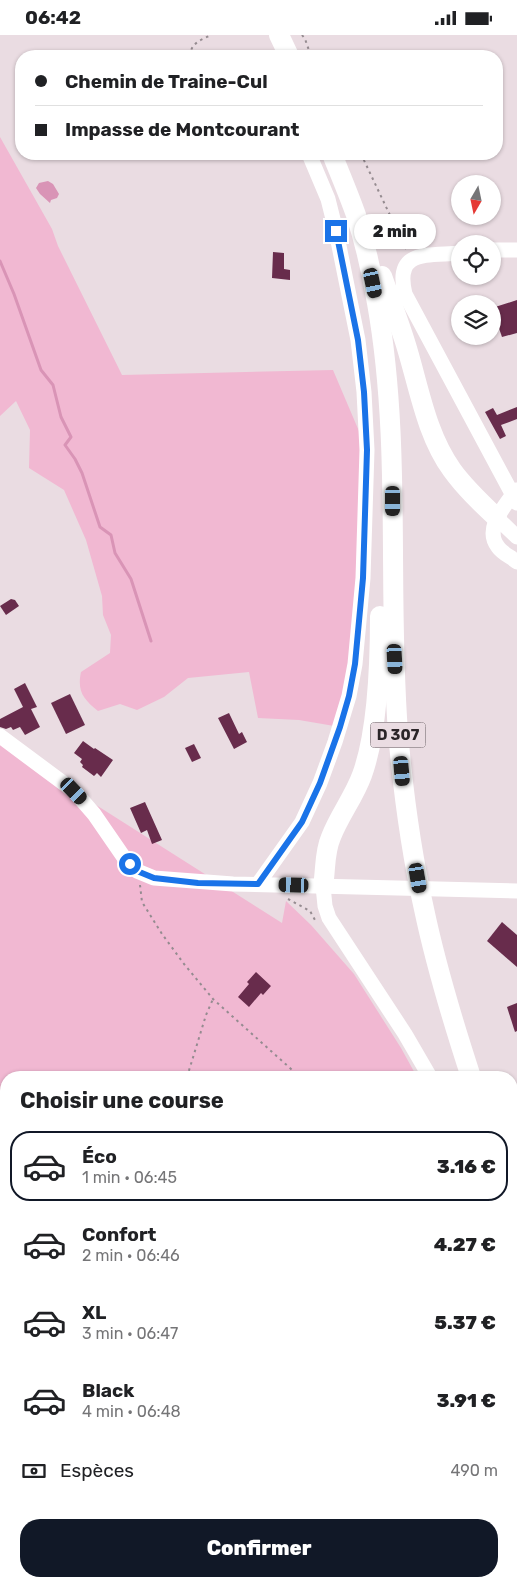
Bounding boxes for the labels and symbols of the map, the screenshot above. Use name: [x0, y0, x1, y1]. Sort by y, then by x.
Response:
north arrow: [451, 175, 501, 225]
callout: 2 min: [354, 213, 436, 249]
route end: [325, 220, 347, 242]
car: [362, 267, 383, 299]
car: [385, 486, 400, 516]
car: [386, 644, 403, 674]
road number: D 307: [370, 723, 426, 747]
car: [393, 755, 410, 787]
car: [58, 775, 89, 807]
route start: [119, 853, 141, 875]
car: [408, 862, 427, 894]
car: [278, 877, 309, 893]

